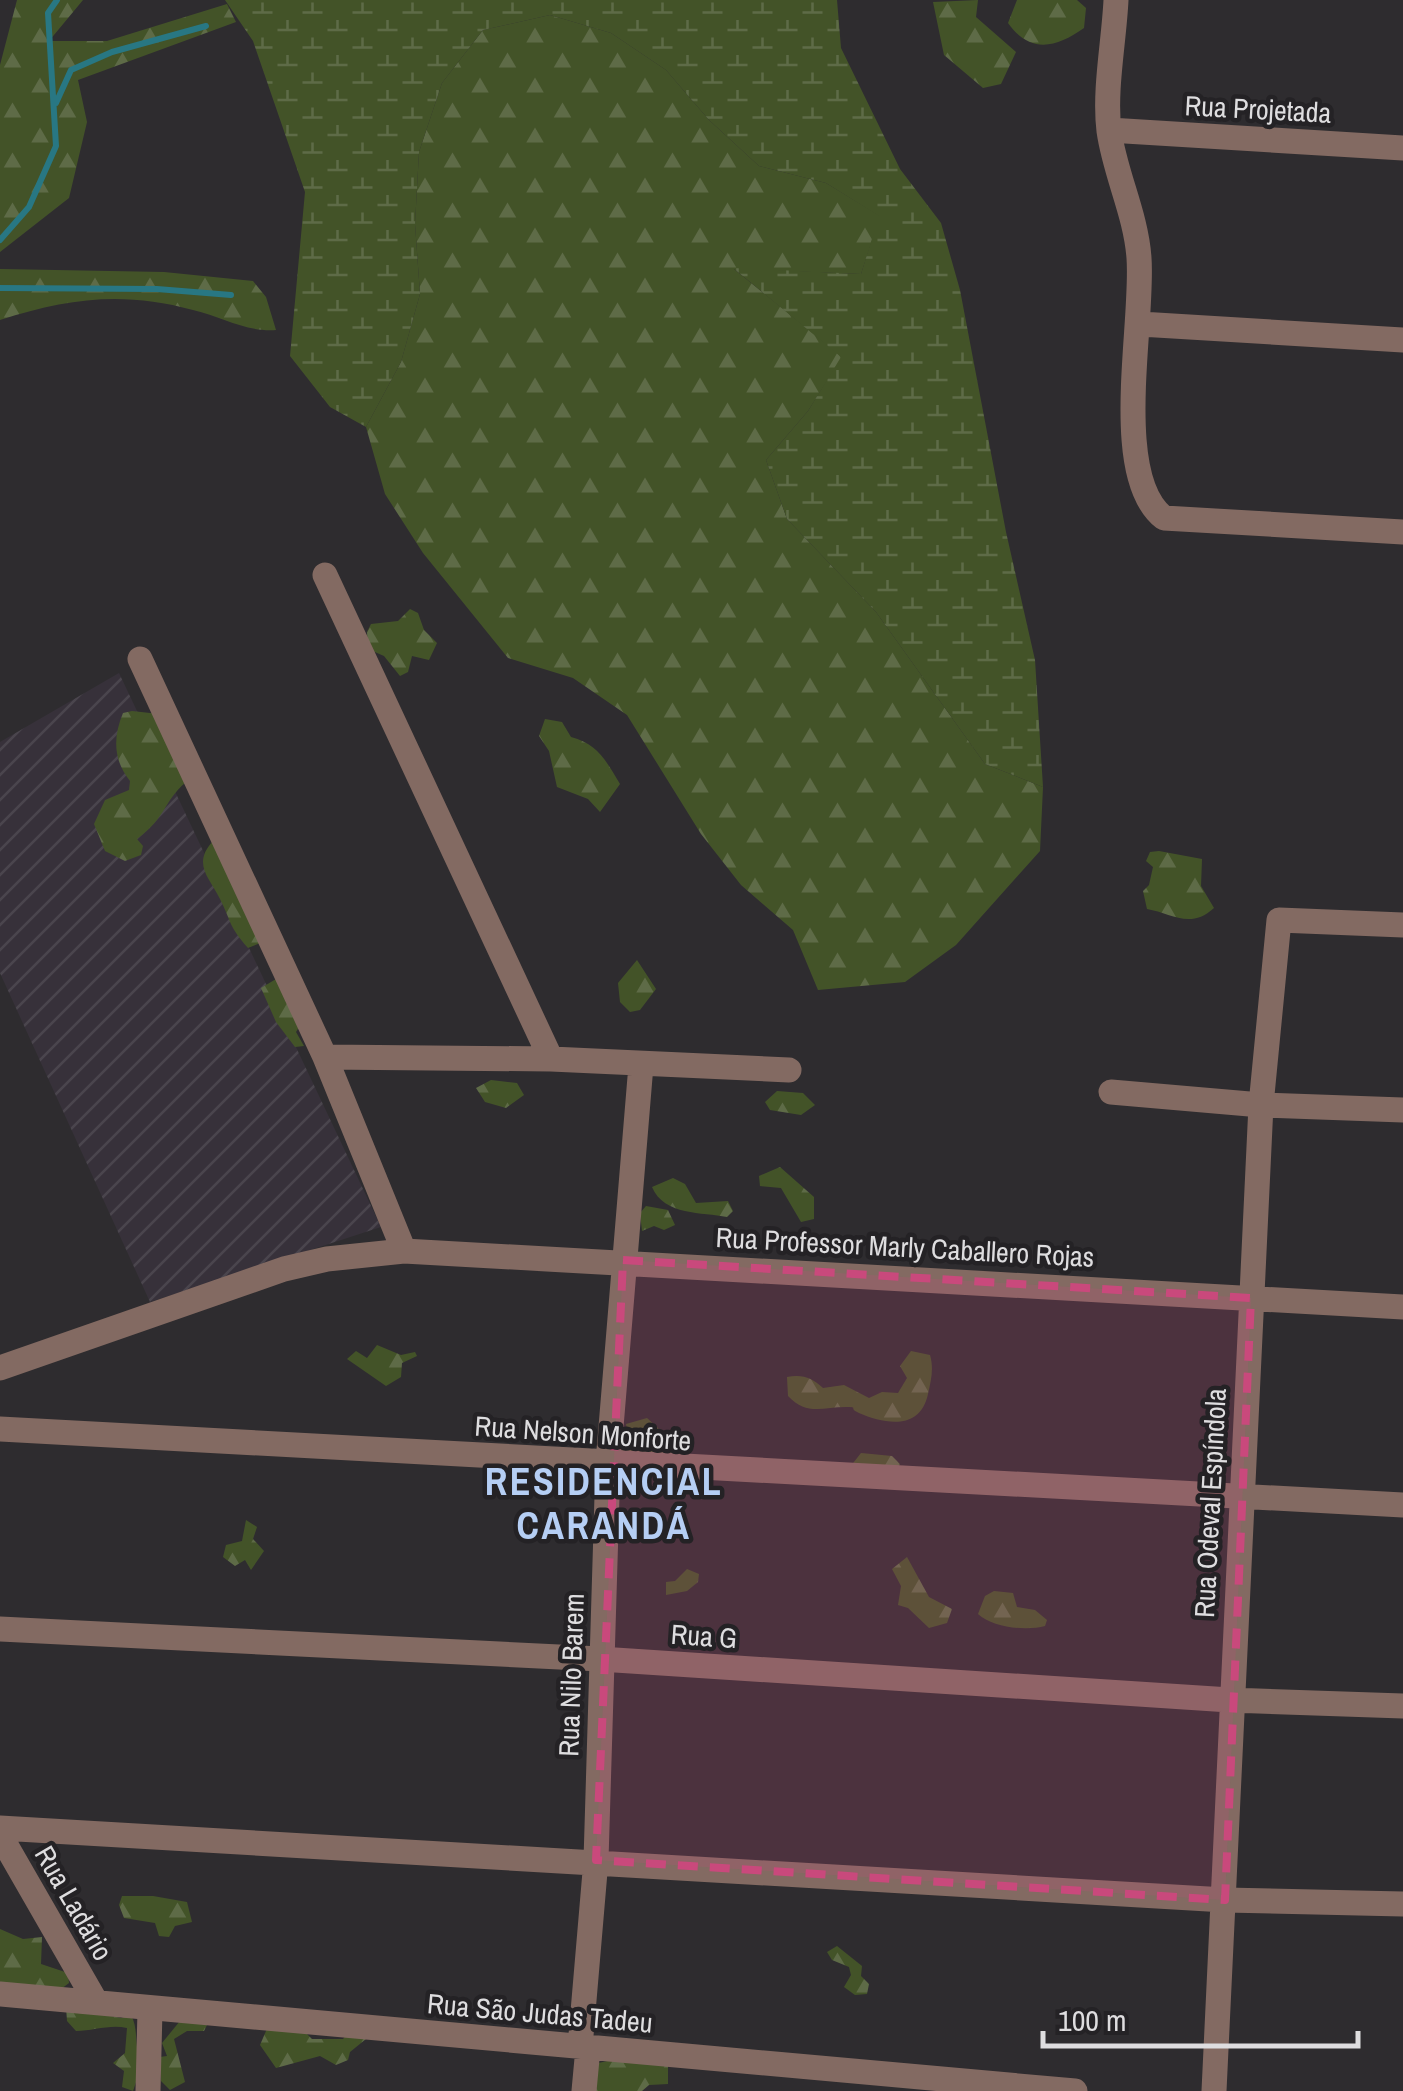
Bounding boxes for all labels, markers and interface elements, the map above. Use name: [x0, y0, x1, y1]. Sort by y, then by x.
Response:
street label: Rua Projetada: [1184, 86, 1333, 132]
street label: Rua Professor Marly Caballero Rojas: [715, 1218, 1095, 1276]
street label: Rua Odeval Espíndola: [1185, 1387, 1235, 1619]
street label: Rua Nelson Monforte: [473, 1406, 693, 1460]
district label: RESIDENCIAL CARANDÁ: [485, 1456, 723, 1551]
street label: Rua Nilo Barem: [549, 1593, 593, 1757]
street label: Rua G: [670, 1615, 738, 1657]
street label: Rua Ladário: [26, 1839, 122, 1967]
street label: Rua São Judas Tadeu: [426, 1984, 654, 2042]
scale bar: [1043, 1986, 1358, 2048]
text: 100 m: [1058, 2000, 1126, 2040]

